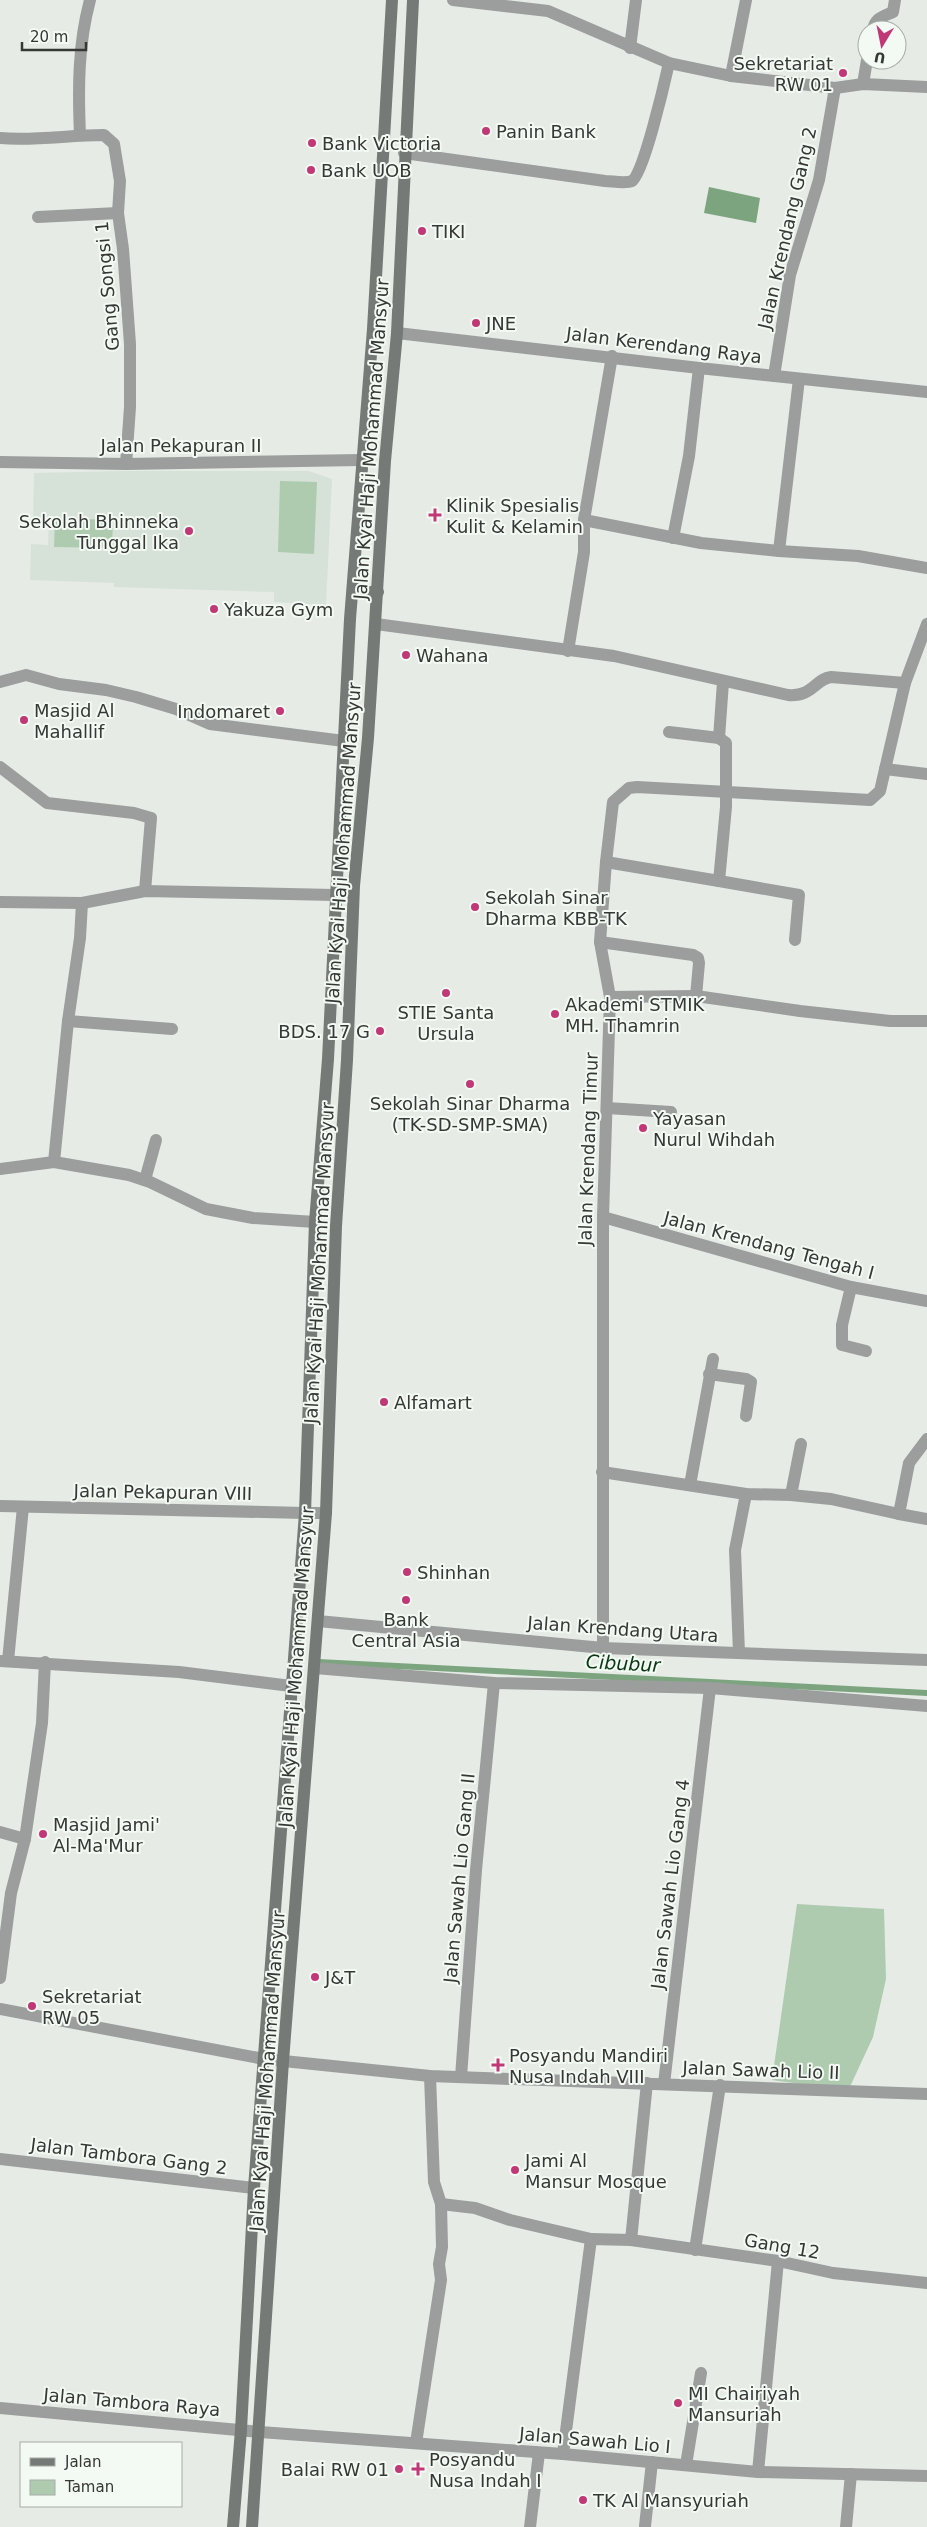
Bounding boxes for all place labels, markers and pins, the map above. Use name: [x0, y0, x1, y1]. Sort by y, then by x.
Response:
place label: Sekretariat RW 01: [733, 53, 833, 95]
marker: Sekretariat RW 01: [837, 67, 849, 79]
place label: Panin Bank: [496, 121, 596, 142]
marker: Panin Bank: [480, 125, 492, 137]
place label: Bank Victoria: [322, 133, 441, 154]
marker: Bank Victoria: [306, 137, 318, 149]
place label: Bank UOB: [321, 160, 412, 181]
marker: Bank UOB: [305, 164, 317, 176]
place label: TIKI: [431, 221, 465, 242]
marker: TIKI: [416, 225, 428, 237]
place label: JNE: [485, 313, 516, 334]
marker: JNE: [470, 317, 482, 329]
place label: Klinik Spesialis Kulit & Kelamin: [446, 495, 583, 537]
marker: Klinik Spesialis Kulit & Kelamin: [428, 508, 442, 522]
place label: Sekolah Bhinneka Tunggal Ika: [19, 511, 179, 553]
marker: Sekolah Bhinneka Tunggal Ika: [183, 525, 195, 537]
place label: Yakuza Gym: [223, 599, 333, 620]
marker: Yakuza Gym: [208, 603, 220, 615]
place label: Wahana: [416, 645, 489, 666]
marker: Wahana: [400, 649, 412, 661]
place label: Masjid Al Mahallif: [34, 700, 114, 742]
place label: Indomaret: [177, 701, 270, 722]
marker: Indomaret: [274, 705, 286, 717]
marker: Masjid Al Mahallif: [18, 714, 30, 726]
place label: Sekolah Sinar Dharma KBB-TK: [485, 887, 628, 929]
marker: Sekolah Sinar Dharma KBB-TK: [469, 901, 481, 913]
marker: STIE Santa Ursula: [440, 987, 452, 999]
place label: Akademi STMIK MH. Thamrin: [565, 994, 705, 1036]
place label: STIE Santa Ursula: [398, 1002, 494, 1044]
marker: Akademi STMIK MH. Thamrin: [549, 1008, 561, 1020]
place label: BDS. 17 G: [278, 1021, 370, 1042]
marker: BDS. 17 G: [374, 1025, 386, 1037]
marker: Sekolah Sinar Dharma (TK-SD-SMP-SMA): [464, 1078, 476, 1090]
place label: Sekolah Sinar Dharma (TK-SD-SMP-SMA): [370, 1093, 570, 1135]
place label: Yayasan Nurul Wihdah: [652, 1108, 775, 1150]
marker: Yayasan Nurul Wihdah: [637, 1122, 649, 1134]
place label: Alfamart: [394, 1392, 472, 1413]
marker: Alfamart: [378, 1396, 390, 1408]
place label: Shinhan: [417, 1562, 490, 1583]
marker: Shinhan: [401, 1566, 413, 1578]
marker: Bank Central Asia: [400, 1594, 412, 1606]
place label: Bank Central Asia: [352, 1609, 460, 1651]
place label: Masjid Jami' Al-Ma'Mur: [53, 1814, 160, 1856]
marker: Masjid Jami' Al-Ma'Mur: [37, 1828, 49, 1840]
place label: J&T: [324, 1967, 356, 1988]
marker: J&T: [309, 1971, 321, 1983]
place label: Sekretariat RW 05: [42, 1986, 142, 2028]
marker: Sekretariat RW 05: [26, 2000, 38, 2012]
place label: Posyandu Mandiri Nusa Indah VIII: [509, 2045, 668, 2087]
marker: Posyandu Mandiri Nusa Indah VIII: [491, 2058, 505, 2072]
place label: Jami Al Mansur Mosque: [524, 2150, 667, 2192]
marker: Jami Al Mansur Mosque: [509, 2164, 521, 2176]
place label: MI Chairiyah Mansuriah: [688, 2383, 800, 2425]
marker: MI Chairiyah Mansuriah: [672, 2397, 684, 2409]
place label: Posyandu Nusa Indah I: [429, 2449, 542, 2491]
place label: Balai RW 01: [281, 2459, 389, 2480]
marker: Posyandu Nusa Indah I: [411, 2462, 425, 2476]
marker: Balai RW 01: [393, 2463, 405, 2475]
place label: TK Al Mansyuriah: [592, 2490, 749, 2511]
marker: TK Al Mansyuriah: [577, 2494, 589, 2506]

